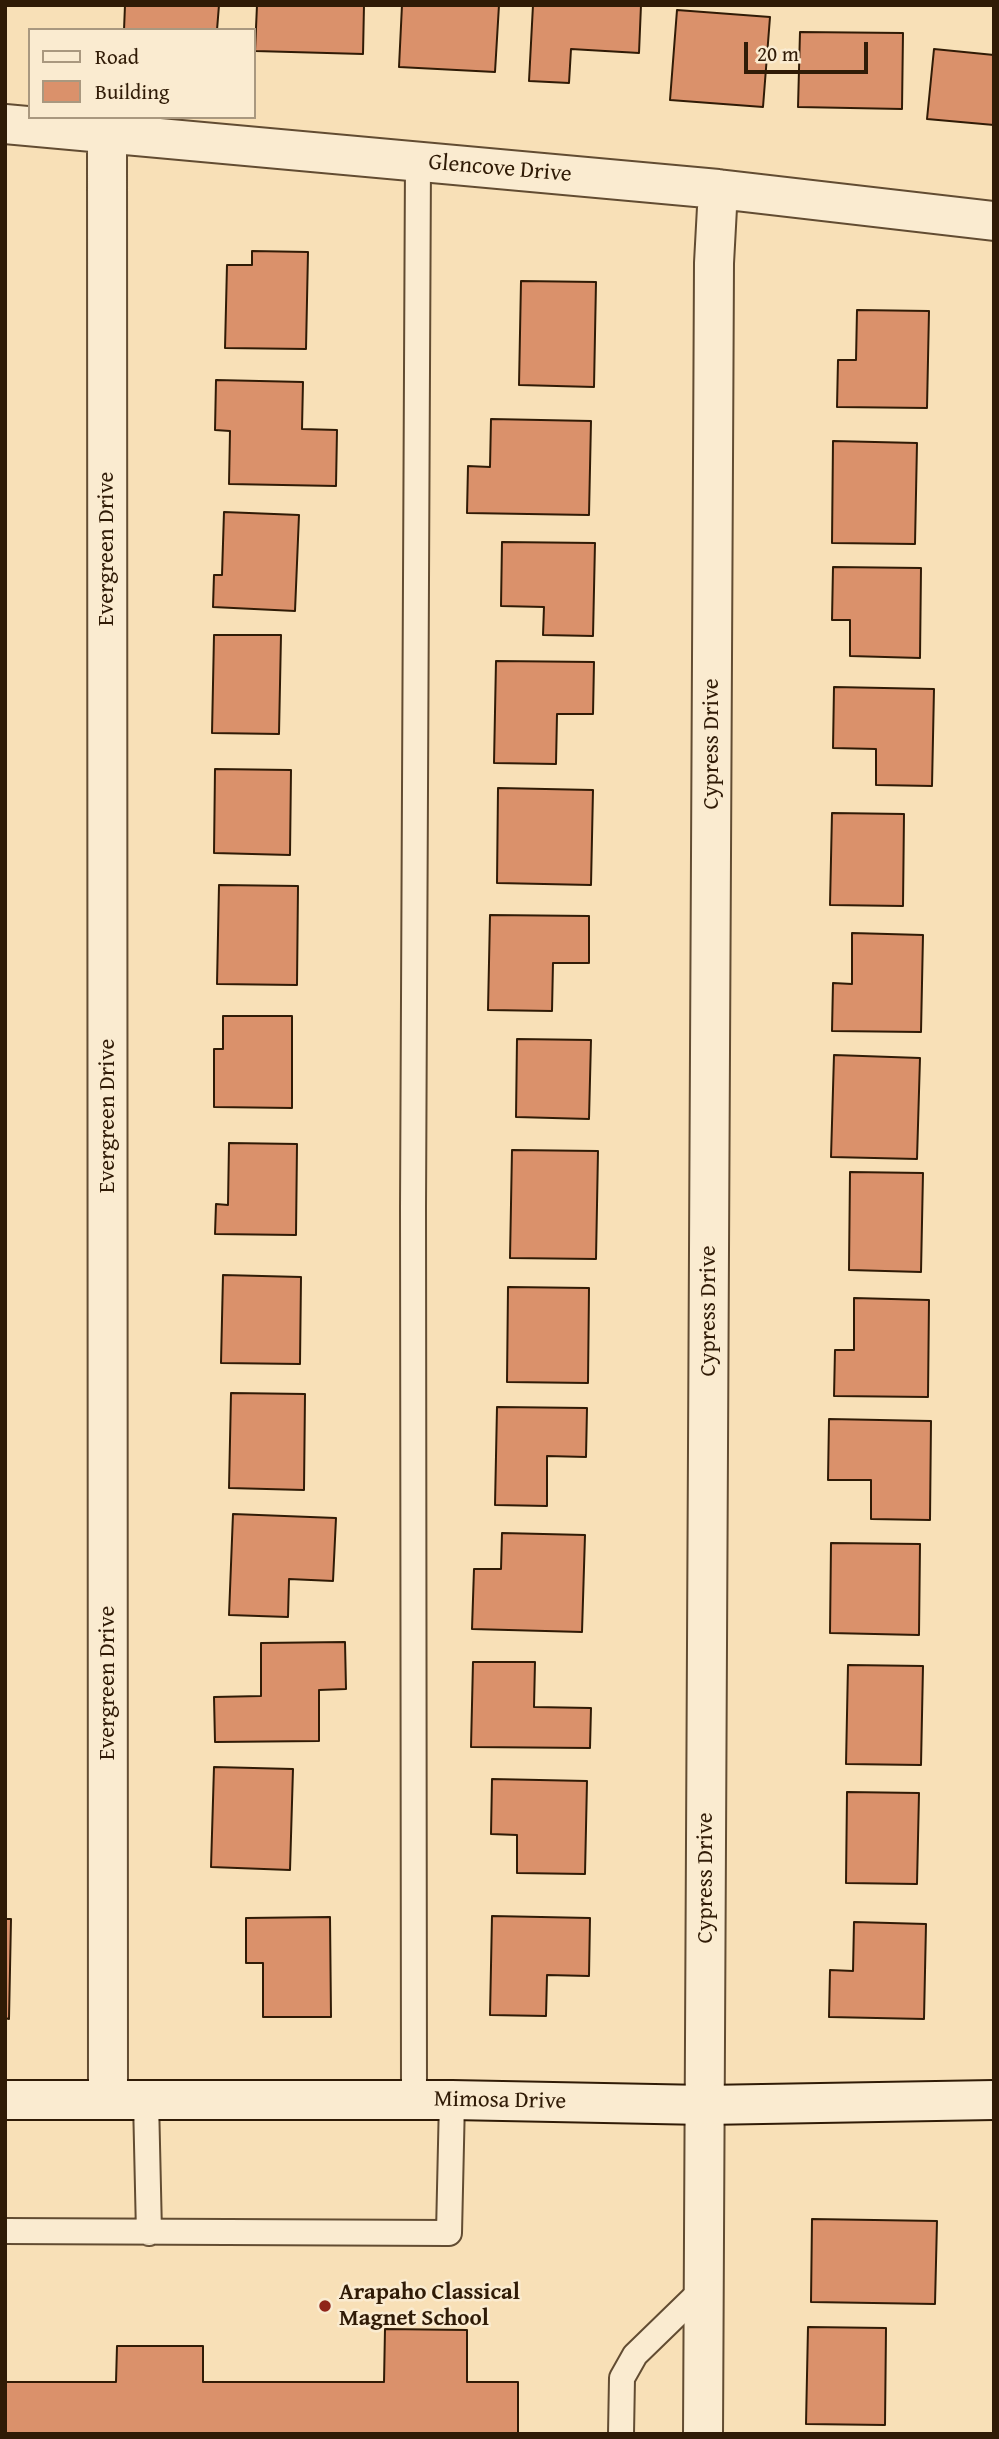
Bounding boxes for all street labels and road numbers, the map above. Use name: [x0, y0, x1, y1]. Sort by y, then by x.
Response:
street label: Glencove Drive: [427, 149, 573, 189]
street label: Evergreen Drive: [93, 472, 121, 626]
street label: Cypress Drive: [698, 678, 726, 810]
street label: Evergreen Drive: [94, 1039, 122, 1193]
street label: Cypress Drive: [695, 1245, 723, 1377]
street label: Evergreen Drive: [94, 1606, 122, 1760]
street label: Cypress Drive: [692, 1812, 720, 1944]
street label: Mimosa Drive: [434, 2086, 566, 2116]

